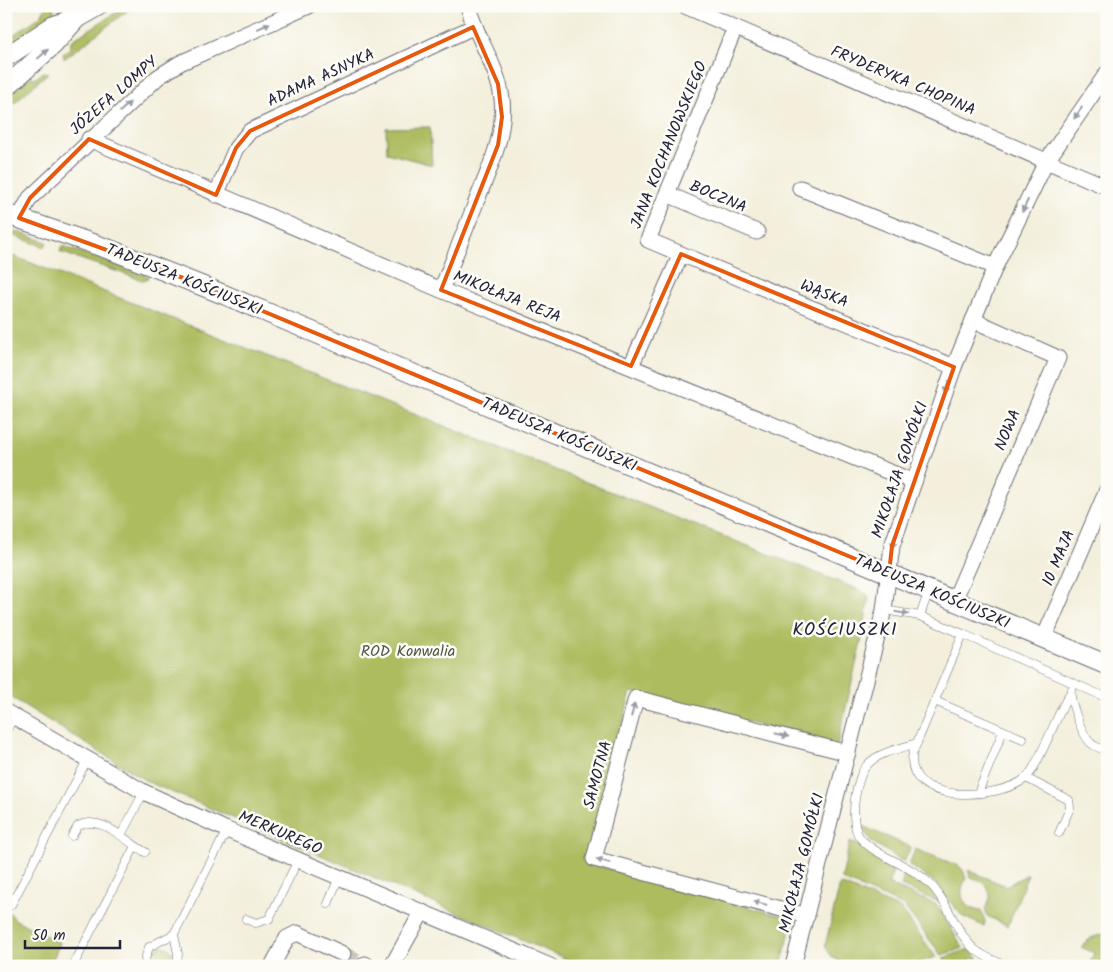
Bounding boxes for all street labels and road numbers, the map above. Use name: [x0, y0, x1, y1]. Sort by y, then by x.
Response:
street label: FRYDERYKA CHOPINA: [827, 39, 979, 123]
street label: ADAMA ASNYKA: [263, 42, 379, 114]
street label: JÓZEFA LOMPY: [64, 50, 164, 142]
street label: JANA KOCHANOWSKIEGO: [624, 57, 714, 232]
street label: BOCZNA: [685, 174, 751, 220]
street label: TADEUSZA KOŚCIUSZKI: [102, 237, 266, 323]
street label: MIKOŁAJA REJA: [449, 264, 565, 330]
street label: WĄSKA: [796, 273, 852, 315]
street label: TADEUSZA KOŚCIUSZKI: [477, 391, 641, 479]
street label: MIKOŁAJA GOMÓŁKI: [865, 398, 935, 542]
street label: NOWA: [988, 405, 1028, 455]
street label: 10 MAJA: [1036, 526, 1082, 590]
street label: TADEUSZA KOŚCIUSZKI: [850, 548, 1014, 636]
street label: SAMOTNA: [577, 738, 619, 812]
street label: MIKOŁAJA GOMÓŁKI: [773, 791, 831, 935]
street label: MERKUREGO: [234, 804, 326, 862]

